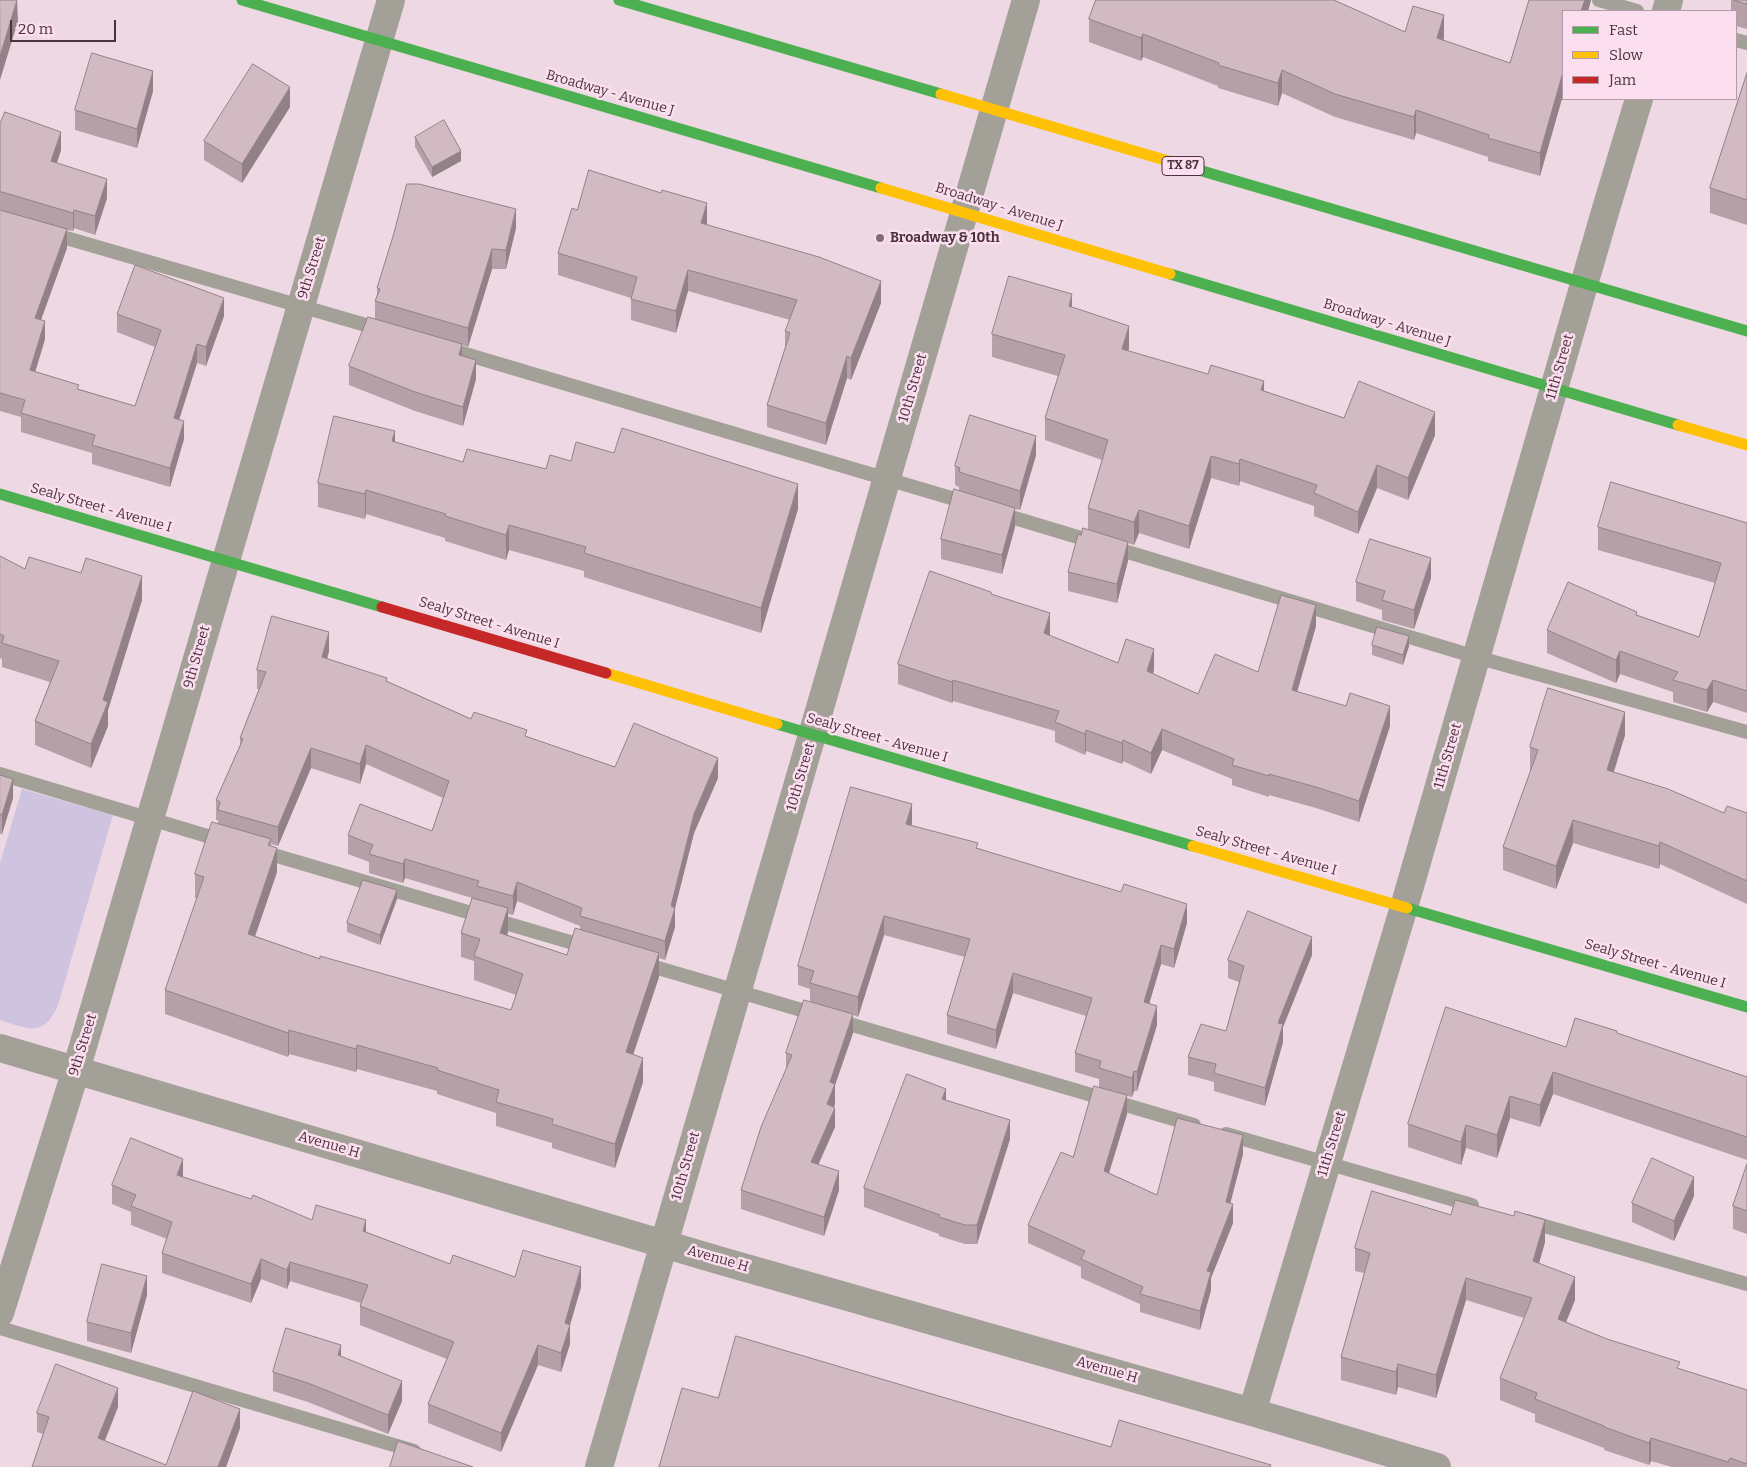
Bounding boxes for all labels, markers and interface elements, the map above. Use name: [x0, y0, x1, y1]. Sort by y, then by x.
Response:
scale bar: [12, 10, 119, 42]
legend: [1562, 10, 1737, 100]
text: 20 m: [18, 20, 53, 38]
text: Fast: [1609, 21, 1638, 39]
text: Slow: [1609, 46, 1643, 64]
street label: Broadway - Avenue J: [544, 67, 676, 119]
text: Jam: [1609, 71, 1636, 89]
road number: TX 87: [1162, 157, 1204, 176]
street label: Broadway - Avenue J: [933, 180, 1065, 234]
place label: Broadway & 10th: [890, 230, 1000, 246]
marker: Broadway & 10th: [874, 232, 886, 244]
street label: 9th Street: [295, 235, 329, 301]
street label: Broadway - Avenue J: [1321, 296, 1453, 350]
street label: 11th Street: [1543, 332, 1577, 402]
street label: 10th Street: [895, 352, 931, 424]
street label: Sealy Street - Avenue I: [28, 480, 174, 536]
street label: Sealy Street - Avenue I: [417, 594, 561, 652]
street label: 9th Street: [180, 624, 214, 690]
street label: Sealy Street - Avenue I: [804, 710, 950, 766]
street label: 11th Street: [1431, 721, 1465, 791]
street label: 10th Street: [783, 741, 819, 813]
street label: Sealy Street - Avenue I: [1193, 823, 1339, 879]
street label: Sealy Street - Avenue I: [1582, 936, 1728, 992]
street label: 9th Street: [66, 1012, 100, 1078]
street label: 11th Street: [1314, 1109, 1350, 1179]
street label: Avenue H: [296, 1128, 362, 1162]
street label: 10th Street: [668, 1130, 704, 1202]
street label: Avenue H: [685, 1242, 751, 1276]
street label: Avenue H: [1074, 1353, 1140, 1387]

